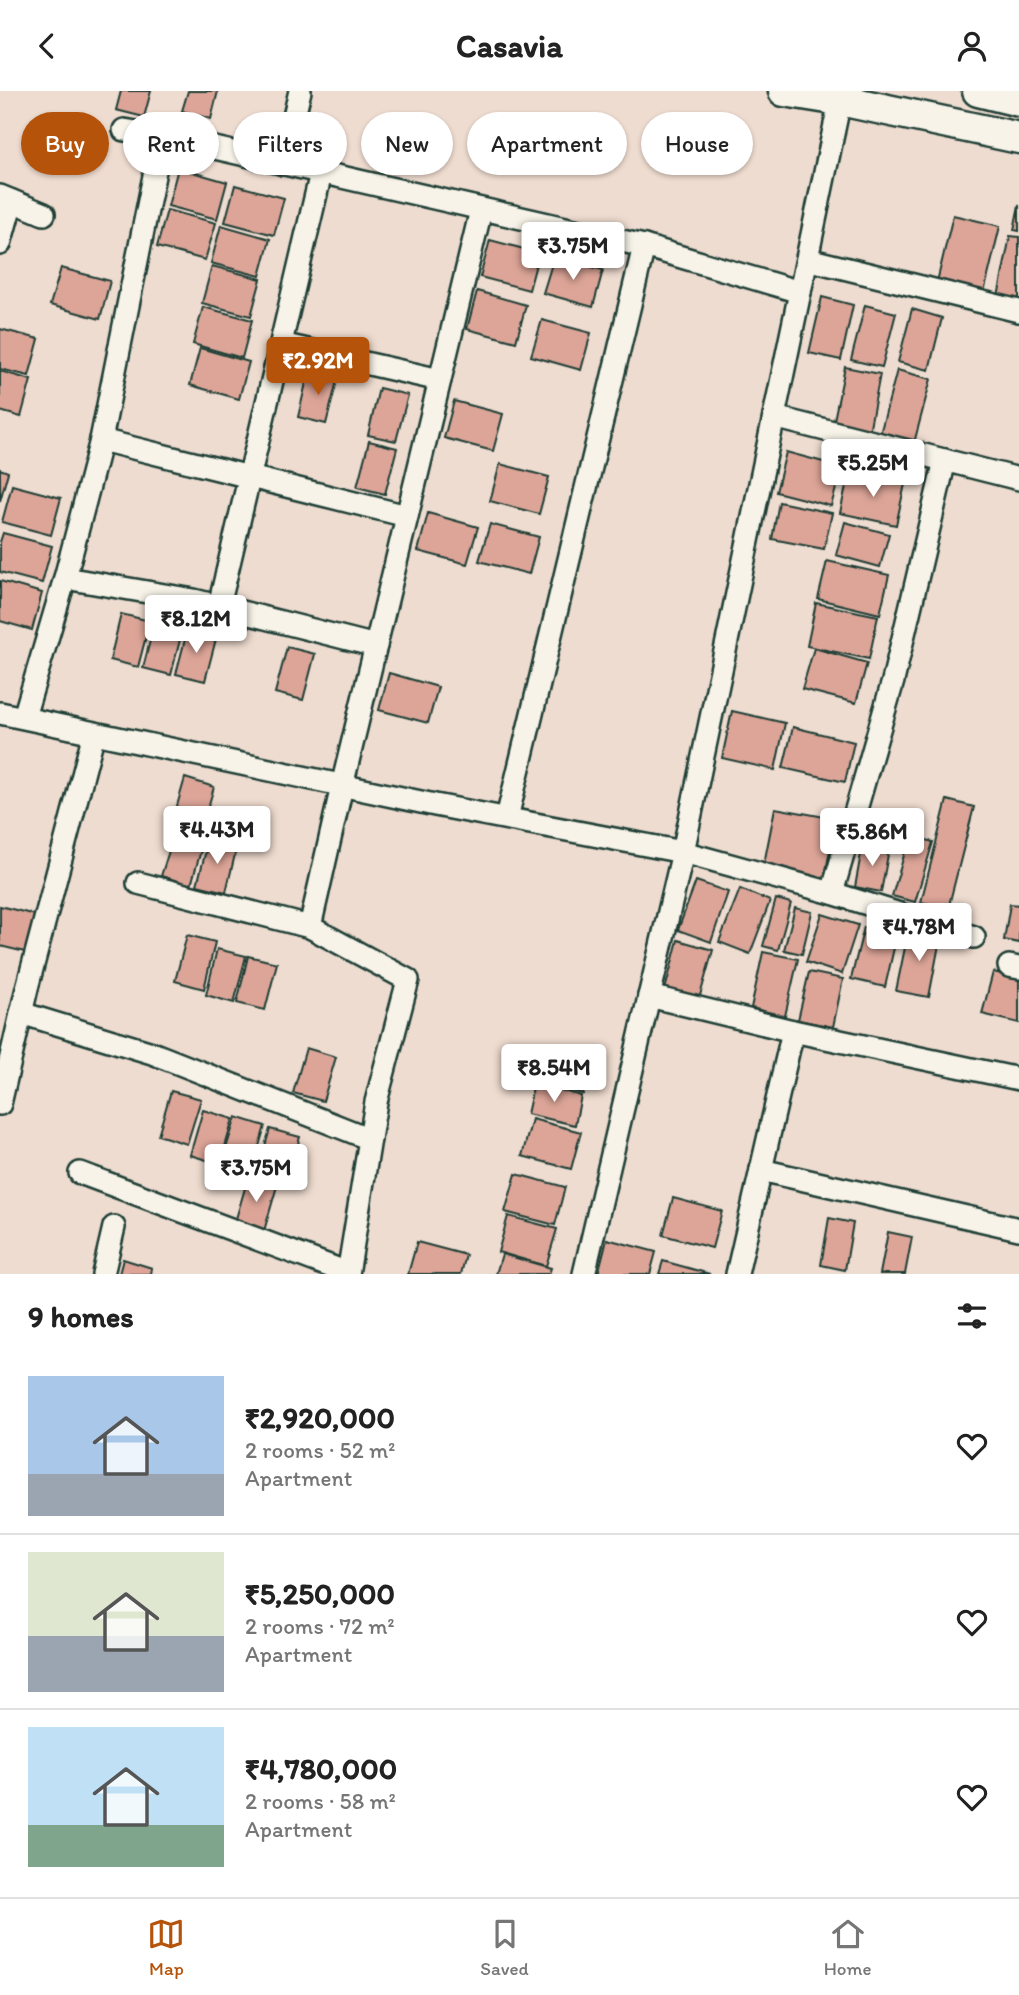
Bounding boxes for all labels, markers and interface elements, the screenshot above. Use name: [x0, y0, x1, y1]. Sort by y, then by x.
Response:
icon: back: [28, 27, 66, 65]
text: Casavia: [456, 27, 563, 65]
icon: person: [953, 27, 991, 65]
chip: Buy: [21, 112, 109, 175]
chip: Rent: [123, 112, 219, 175]
chip: Filters: [233, 112, 347, 175]
chip: New: [361, 112, 453, 175]
chip: Apartment: [467, 112, 627, 175]
chip: House: [641, 112, 753, 175]
pin: ₹3.75M: [516, 223, 630, 282]
text: ₹3.75M: [538, 231, 608, 259]
pin: ₹2.92M: [261, 337, 375, 397]
text: ₹2.92M: [282, 346, 354, 374]
pin: ₹5.25M: [816, 439, 930, 499]
text: ₹5.25M: [837, 448, 909, 476]
pin: ₹8.12M: [139, 595, 253, 655]
text: ₹8.12M: [161, 604, 231, 632]
pin: ₹4.43M: [160, 807, 274, 866]
pin: ₹5.86M: [815, 809, 929, 868]
text: ₹4.43M: [179, 815, 255, 843]
text: ₹5.86M: [836, 817, 908, 845]
pin: ₹4.78M: [862, 903, 976, 963]
text: ₹4.78M: [883, 912, 955, 940]
pin: ₹8.54M: [497, 1045, 611, 1104]
text: ₹8.54M: [517, 1053, 591, 1081]
pin: ₹3.75M: [199, 1145, 313, 1204]
text: ₹3.75M: [221, 1153, 291, 1181]
icon: filters: [953, 1297, 991, 1335]
text: 9 homes: [28, 1298, 134, 1335]
text: ₹2,920,000: [245, 1399, 395, 1436]
icon: home: [84, 1404, 168, 1488]
icon: heart: [953, 1427, 991, 1465]
text: 2 rooms · 52 m²: [245, 1436, 395, 1464]
text: Apartment: [245, 1464, 352, 1492]
text: ₹5,250,000: [245, 1575, 395, 1612]
icon: home: [84, 1580, 168, 1664]
icon: heart: [953, 1603, 991, 1641]
text: 2 rooms · 72 m²: [245, 1612, 395, 1640]
text: Apartment: [245, 1640, 352, 1668]
text: ₹4,780,000: [245, 1750, 397, 1787]
icon: home: [84, 1755, 168, 1839]
icon: heart: [953, 1778, 991, 1816]
text: 2 rooms · 58 m²: [245, 1787, 396, 1815]
text: Apartment: [245, 1815, 352, 1843]
tab: Map: [147, 1915, 185, 1980]
tab: Saved: [480, 1915, 529, 1980]
tab: Home: [824, 1915, 872, 1980]

